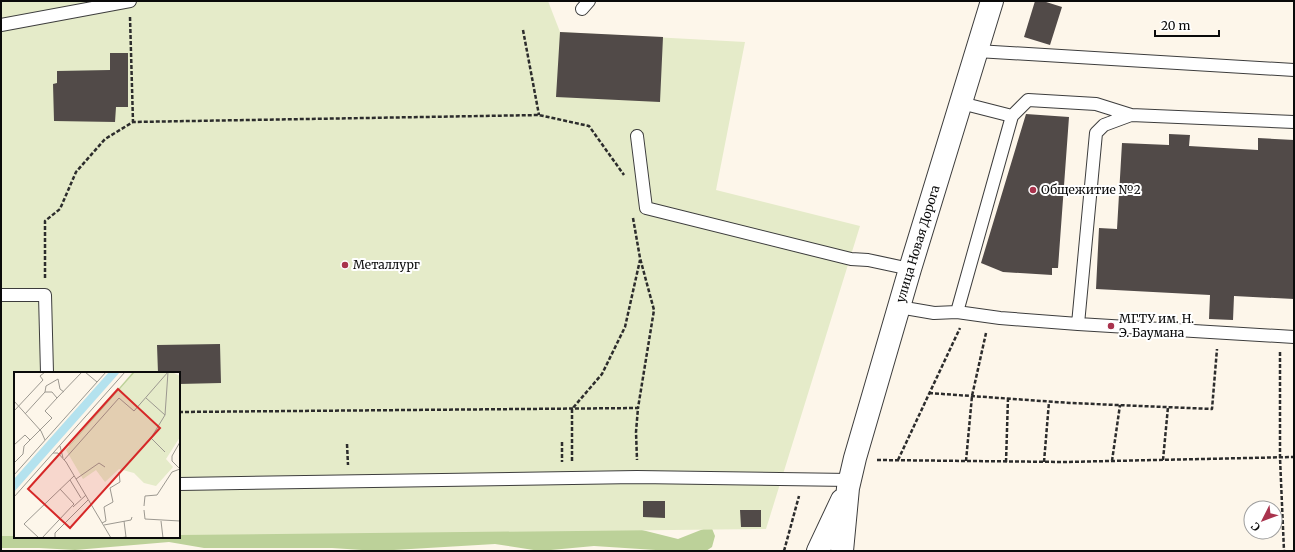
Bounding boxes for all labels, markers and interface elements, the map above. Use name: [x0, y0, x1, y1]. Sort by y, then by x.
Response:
scale bar: [1155, 12, 1219, 38]
text: 20 m: [1161, 18, 1190, 33]
place label: Общежитие №2: [1041, 182, 1141, 197]
street label: улица Новая Дорога: [892, 183, 943, 304]
marker: Общежитие №2: [1028, 185, 1038, 195]
place label: Металлург: [353, 257, 420, 272]
marker: Металлург: [340, 260, 350, 270]
place label: МГТУ им. Н. Э. Баумана: [1119, 311, 1194, 340]
marker: МГТУ им. Н. Э. Баумана: [1106, 321, 1116, 331]
inset map: [14, 372, 180, 538]
north arrow: [1243, 500, 1283, 540]
text: С: [1248, 519, 1263, 534]

